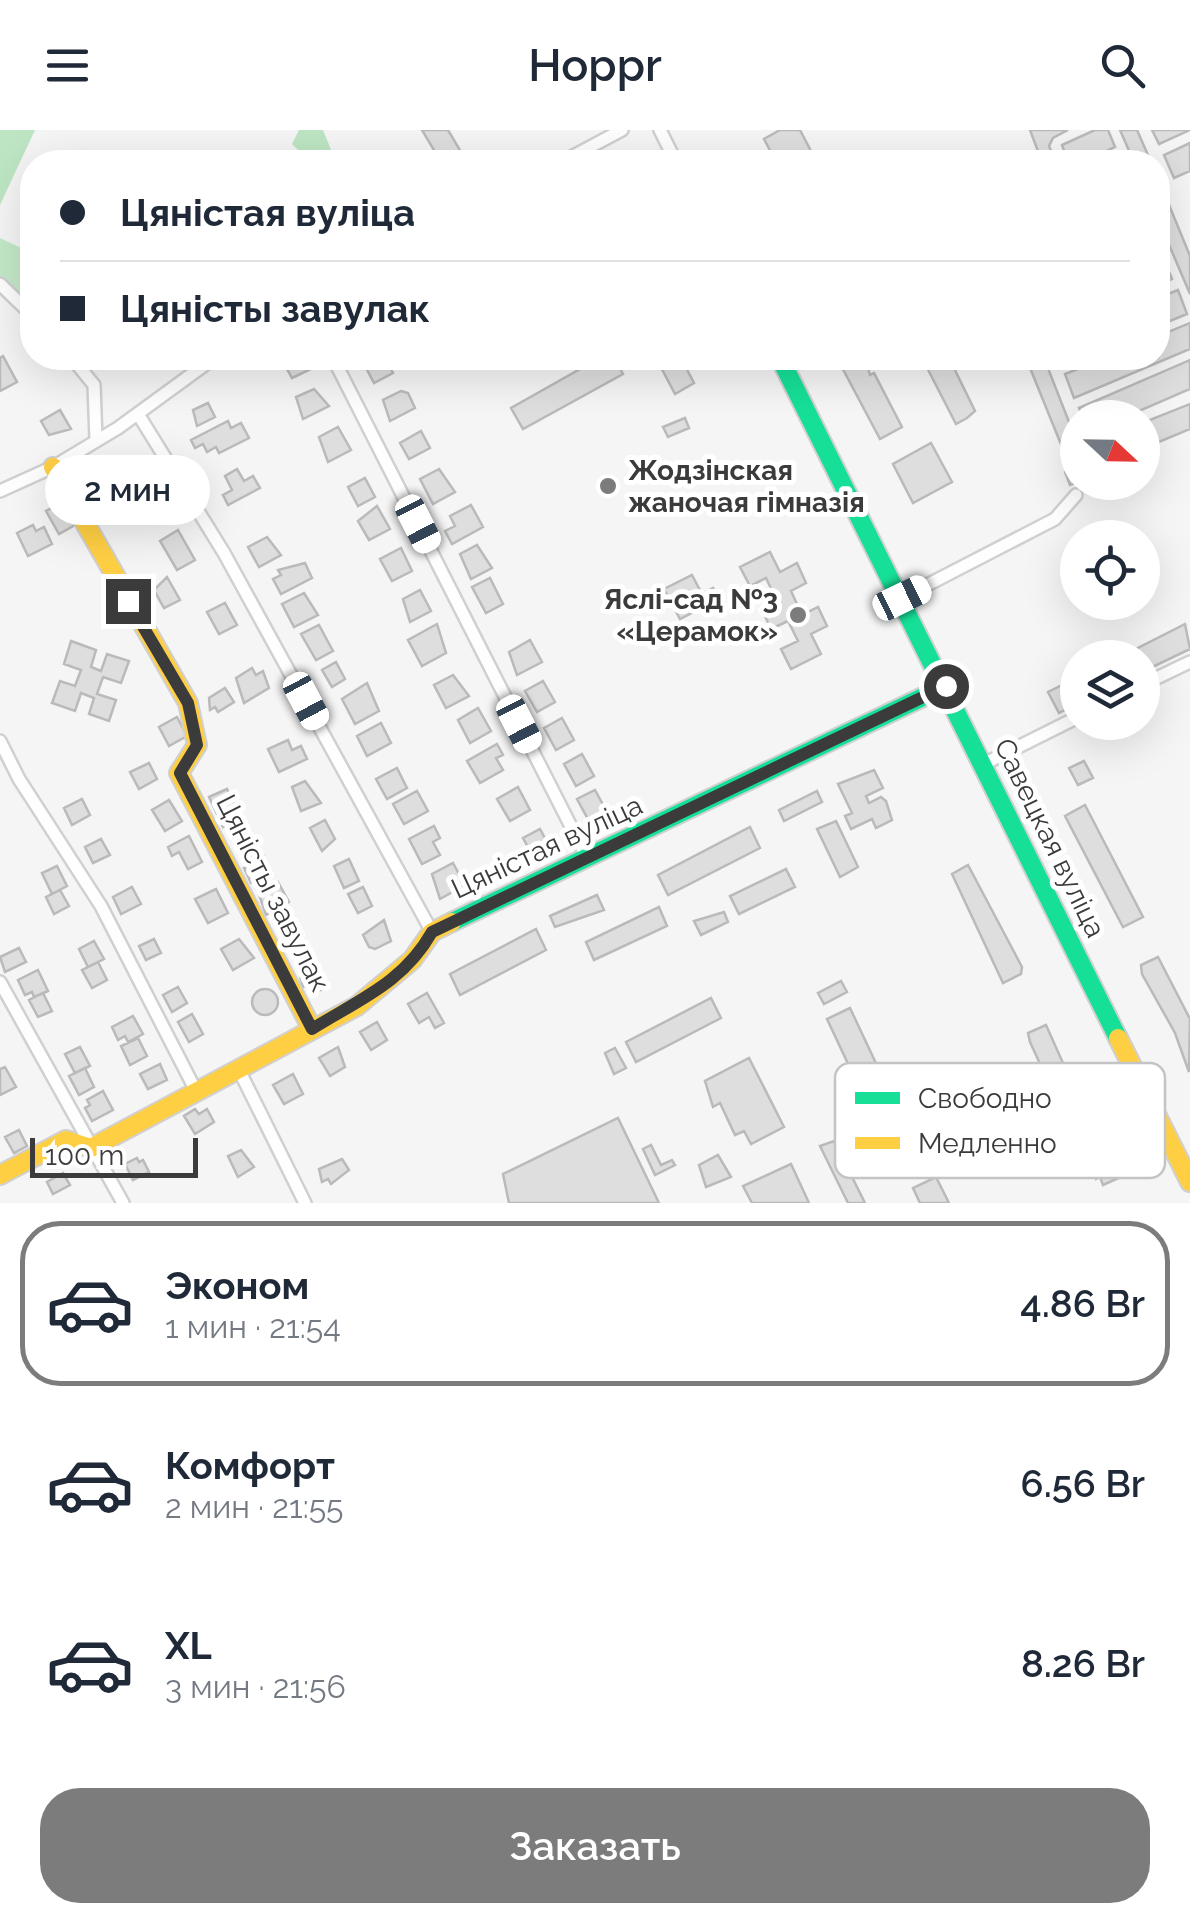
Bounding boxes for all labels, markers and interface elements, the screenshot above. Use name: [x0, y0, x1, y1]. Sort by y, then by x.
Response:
icon: menu: [40, 38, 95, 93]
icon: search: [1095, 38, 1150, 93]
text: Hoppr: [528, 39, 662, 92]
text: Цяністая вуліца: [120, 190, 415, 235]
text: Цяністы завулак: [120, 286, 430, 331]
north arrow: [1060, 400, 1160, 500]
map controls: [1060, 400, 1160, 740]
place label: Жодзінская жаночая гімназія: [628, 454, 865, 519]
callout: 2 мин: [46, 456, 210, 526]
text: 2 мин: [84, 471, 171, 508]
marker: Жодзінская жаночая гімназія: [597, 475, 619, 497]
car: [391, 490, 445, 558]
button: locate: [1060, 520, 1160, 620]
car: [868, 571, 936, 625]
route end: [106, 579, 151, 624]
place label: Яслі-сад №3 «Церамок»: [604, 583, 778, 648]
marker: Яслі-сад №3 «Церамок»: [787, 604, 809, 626]
button: layers: [1060, 640, 1160, 740]
route start: [924, 664, 969, 709]
car: [279, 667, 333, 735]
car: [492, 690, 546, 758]
street label: Савецкая вуліца: [988, 733, 1112, 943]
street label: Цяністая вуліца: [446, 788, 648, 906]
street label: Цяністы завулак: [209, 789, 337, 997]
legend: [835, 1063, 1165, 1178]
text: Свободно: [918, 1082, 1052, 1115]
text: Медленно: [918, 1127, 1057, 1160]
scale bar: [30, 1133, 198, 1178]
text: 100 m: [45, 1139, 124, 1172]
icon: car: [45, 1259, 135, 1349]
text: Эконом: [165, 1263, 309, 1308]
text: 4.86 Br: [1020, 1281, 1145, 1326]
text: 1 мин · 21:54: [165, 1308, 341, 1345]
icon: car: [45, 1439, 135, 1529]
text: Комфорт: [165, 1443, 335, 1488]
text: 6.56 Br: [1021, 1461, 1145, 1506]
text: 2 мин · 21:55: [165, 1488, 344, 1525]
icon: car: [45, 1619, 135, 1709]
text: XL: [165, 1623, 212, 1668]
text: 8.26 Br: [1021, 1641, 1145, 1686]
text: 3 мин · 21:56: [165, 1668, 346, 1705]
button: Заказать: [40, 1788, 1150, 1903]

